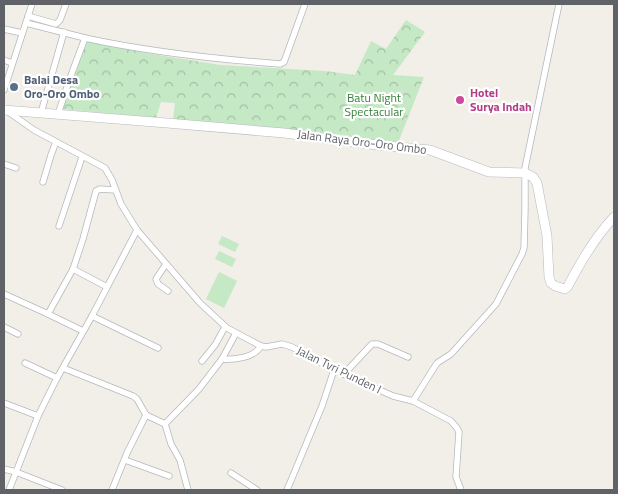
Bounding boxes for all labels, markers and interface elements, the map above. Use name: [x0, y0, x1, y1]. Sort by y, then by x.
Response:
place label: Balai Desa Oro-Oro Ombo: [24, 70, 100, 103]
marker: Balai Desa Oro-Oro Ombo: [8, 81, 20, 93]
place label: Hotel Surya Indah: [470, 83, 532, 116]
park label: Batu Night Spectacular: [345, 88, 403, 121]
marker: Hotel Surya Indah: [454, 94, 466, 106]
street label: Jalan Raya Oro-Oro Ombo: [296, 124, 428, 159]
street label: Jalan Tvri Punden I: [294, 341, 385, 398]

